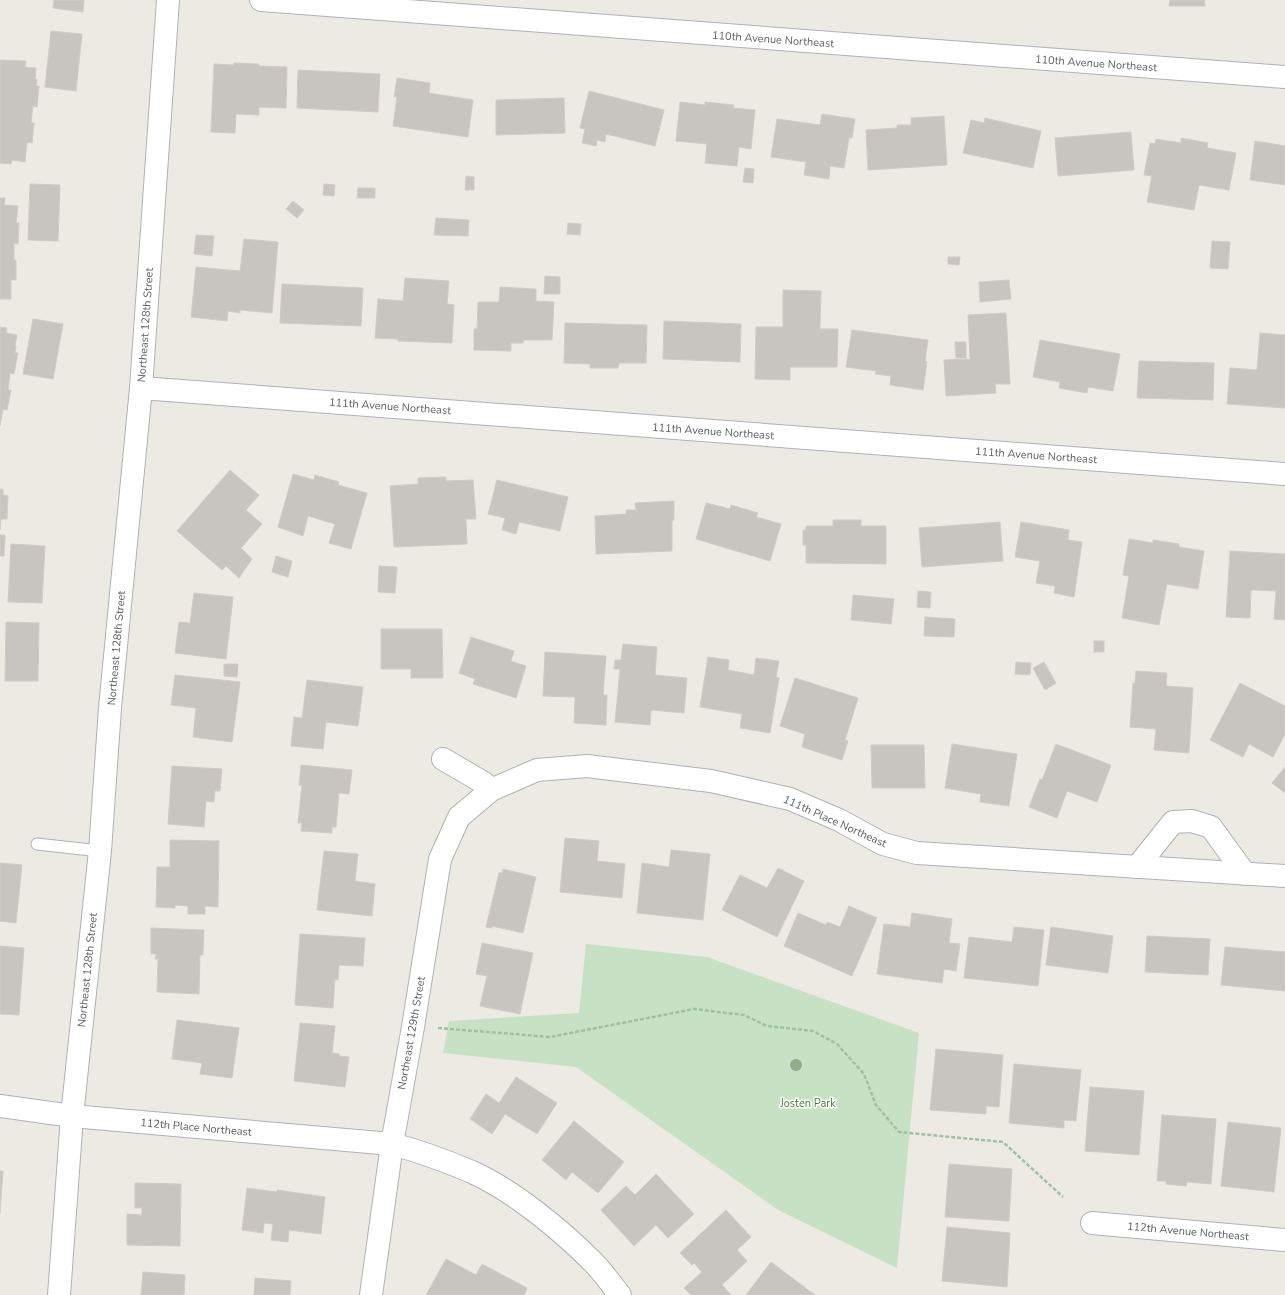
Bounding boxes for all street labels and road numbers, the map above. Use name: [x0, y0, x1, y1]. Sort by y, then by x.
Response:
street label: 110th Avenue Northeast: [711, 28, 835, 51]
street label: 110th Avenue Northeast: [1034, 52, 1158, 75]
street label: Northeast 128th Street: [134, 267, 157, 383]
street label: 111th Avenue Northeast: [328, 395, 452, 418]
street label: 111th Avenue Northeast: [651, 420, 775, 443]
street label: 111th Avenue Northeast: [974, 444, 1098, 467]
street label: Northeast 128th Street: [104, 590, 129, 706]
street label: 111th Place Northeast: [781, 792, 889, 851]
street label: Northeast 128th Street: [74, 912, 101, 1028]
street label: Northeast 129th Street: [394, 975, 429, 1091]
street label: 112th Place Northeast: [140, 1115, 252, 1140]
street label: 112th Avenue Northeast: [1126, 1219, 1250, 1244]

